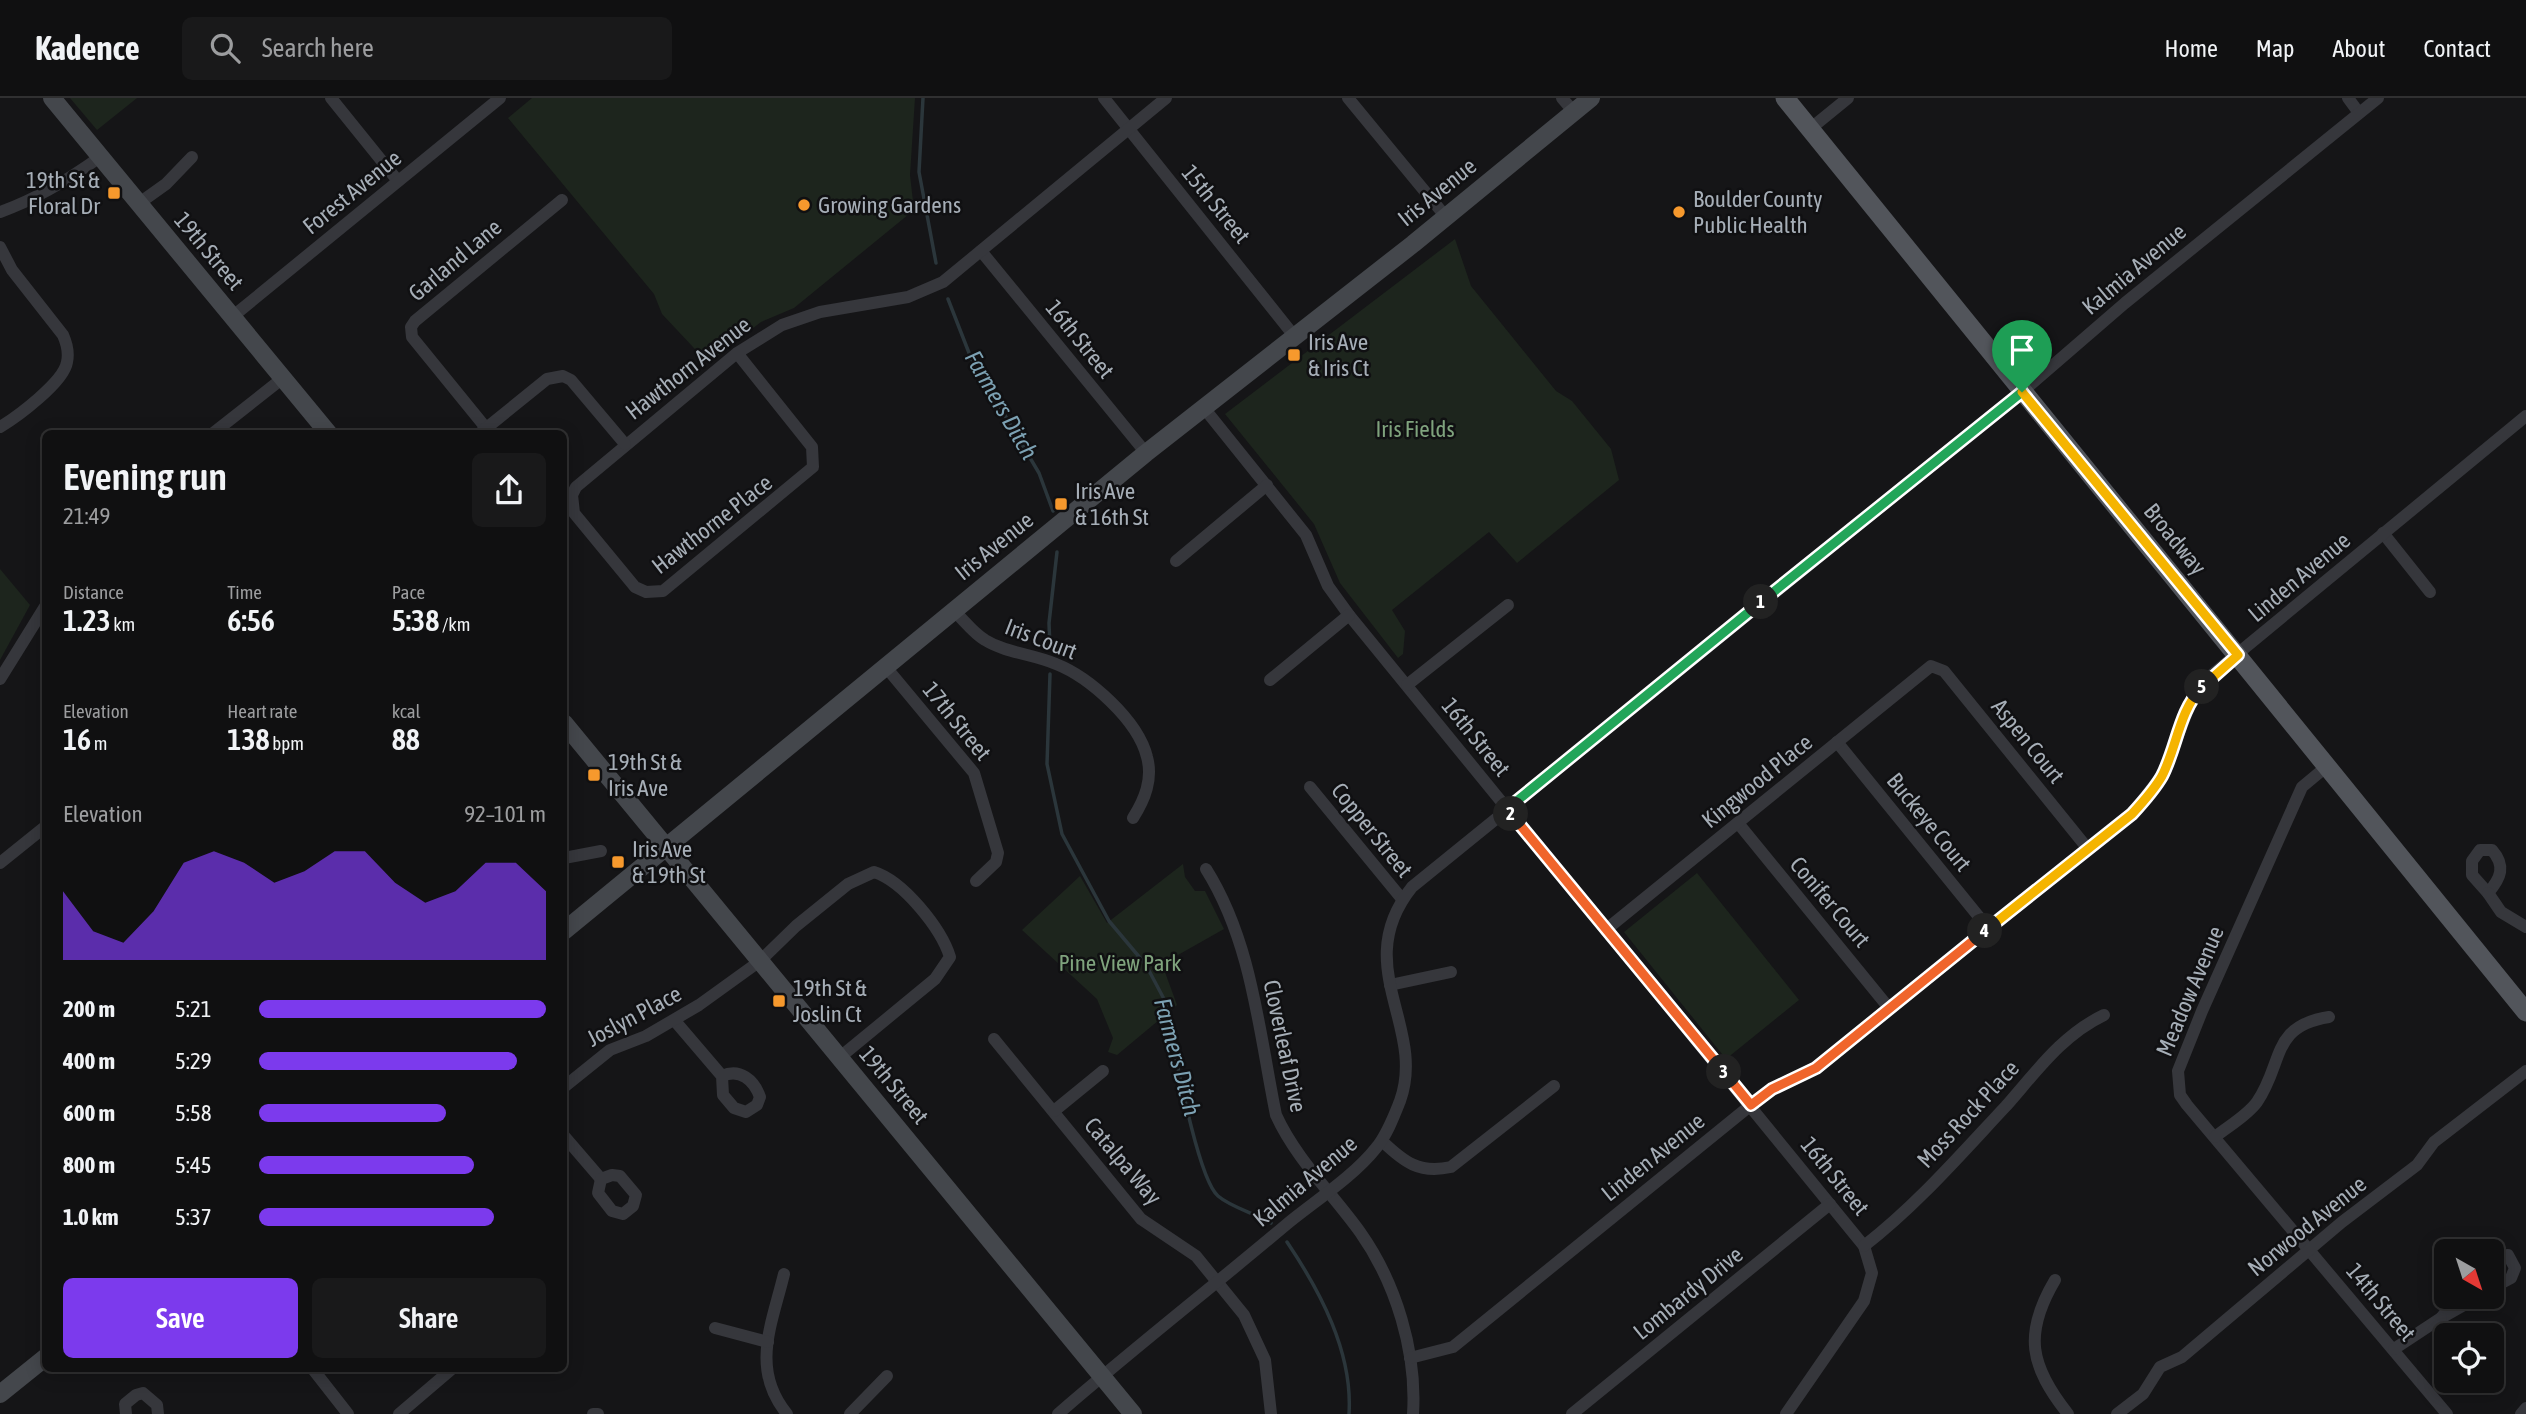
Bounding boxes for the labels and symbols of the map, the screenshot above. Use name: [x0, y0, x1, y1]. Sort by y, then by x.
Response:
street label: Forest Avenue: [298, 145, 406, 239]
street label: Iris Avenue: [1393, 153, 1481, 231]
street label: 15th Street: [1177, 160, 1255, 248]
place label: 19th St & Floral Dr: [26, 167, 101, 219]
marker: 19th St & Floral Dr: [106, 185, 122, 201]
place label: Boulder County Public Health: [1693, 186, 1823, 238]
place label: Growing Gardens: [818, 192, 961, 218]
marker: Growing Gardens: [796, 197, 812, 213]
marker: Boulder County Public Health: [1671, 204, 1687, 220]
street label: 19th Street: [169, 207, 249, 295]
street label: Garland Lane: [403, 214, 507, 306]
street label: Kalmia Avenue: [2077, 218, 2191, 320]
street label: 16th Street: [1041, 295, 1119, 383]
street label: Hawthorn Avenue: [620, 311, 756, 425]
pin: [1992, 320, 2052, 392]
place label: Iris Ave & Iris Ct: [1308, 329, 1369, 381]
water label: Farmers Ditch: [960, 346, 1043, 464]
marker: Iris Ave & Iris Ct: [1286, 347, 1302, 363]
park label: Iris Fields: [1375, 416, 1455, 442]
street label: Hawthorne Place: [647, 469, 777, 579]
place label: Iris Ave & 16th St: [1075, 478, 1149, 530]
marker: Iris Ave & 16th St: [1053, 496, 1069, 512]
street label: Broadway: [2139, 498, 2211, 580]
street label: Iris Avenue: [950, 507, 1038, 585]
street label: Linden Avenue: [2243, 527, 2355, 627]
pin: 1: [1744, 584, 1778, 620]
street label: Iris Court: [1001, 613, 1081, 665]
pin: 5: [2184, 670, 2220, 704]
street label: 17th Street: [918, 677, 996, 765]
street label: 16th Street: [1437, 693, 1515, 781]
street label: Aspen Court: [1986, 694, 2070, 788]
street label: Kingwood Place: [1697, 729, 1817, 833]
place label: 19th St & Iris Ave: [608, 749, 682, 801]
marker: 19th St & Iris Ave: [586, 767, 602, 783]
street label: Buckeye Court: [1882, 768, 1976, 876]
street label: Copper Street: [1326, 778, 1418, 882]
pin: 2: [1494, 796, 1528, 832]
place label: Iris Ave & 19th St: [632, 836, 706, 888]
street label: Conifer Court: [1785, 852, 1875, 952]
marker: Iris Ave & 19th St: [610, 854, 626, 870]
pin: 4: [1968, 914, 2002, 948]
street label: Meadow Avenue: [2151, 922, 2229, 1060]
park label: Pine View Park: [1059, 950, 1181, 976]
place label: 19th St & Joslin Ct: [793, 975, 867, 1027]
street label: Cloverleaf Drive: [1258, 978, 1312, 1114]
street label: Joslyn Place: [582, 980, 686, 1052]
marker: 19th St & Joslin Ct: [771, 993, 787, 1009]
water label: Farmers Ditch: [1149, 995, 1206, 1119]
street label: 19th Street: [854, 1041, 934, 1129]
pin: 3: [1706, 1054, 1742, 1090]
street label: Moss Rock Place: [1912, 1055, 2024, 1173]
street label: Linden Avenue: [1596, 1108, 1710, 1206]
street label: Catalpa Way: [1079, 1112, 1167, 1210]
street label: Kalmia Avenue: [1248, 1130, 1362, 1232]
street label: 16th Street: [1796, 1132, 1874, 1220]
street label: Norwood Avenue: [2243, 1171, 2371, 1281]
north arrow: [2434, 1239, 2504, 1309]
street label: Lombardy Drive: [1628, 1241, 1748, 1345]
street label: 14th Street: [2341, 1258, 2421, 1346]

